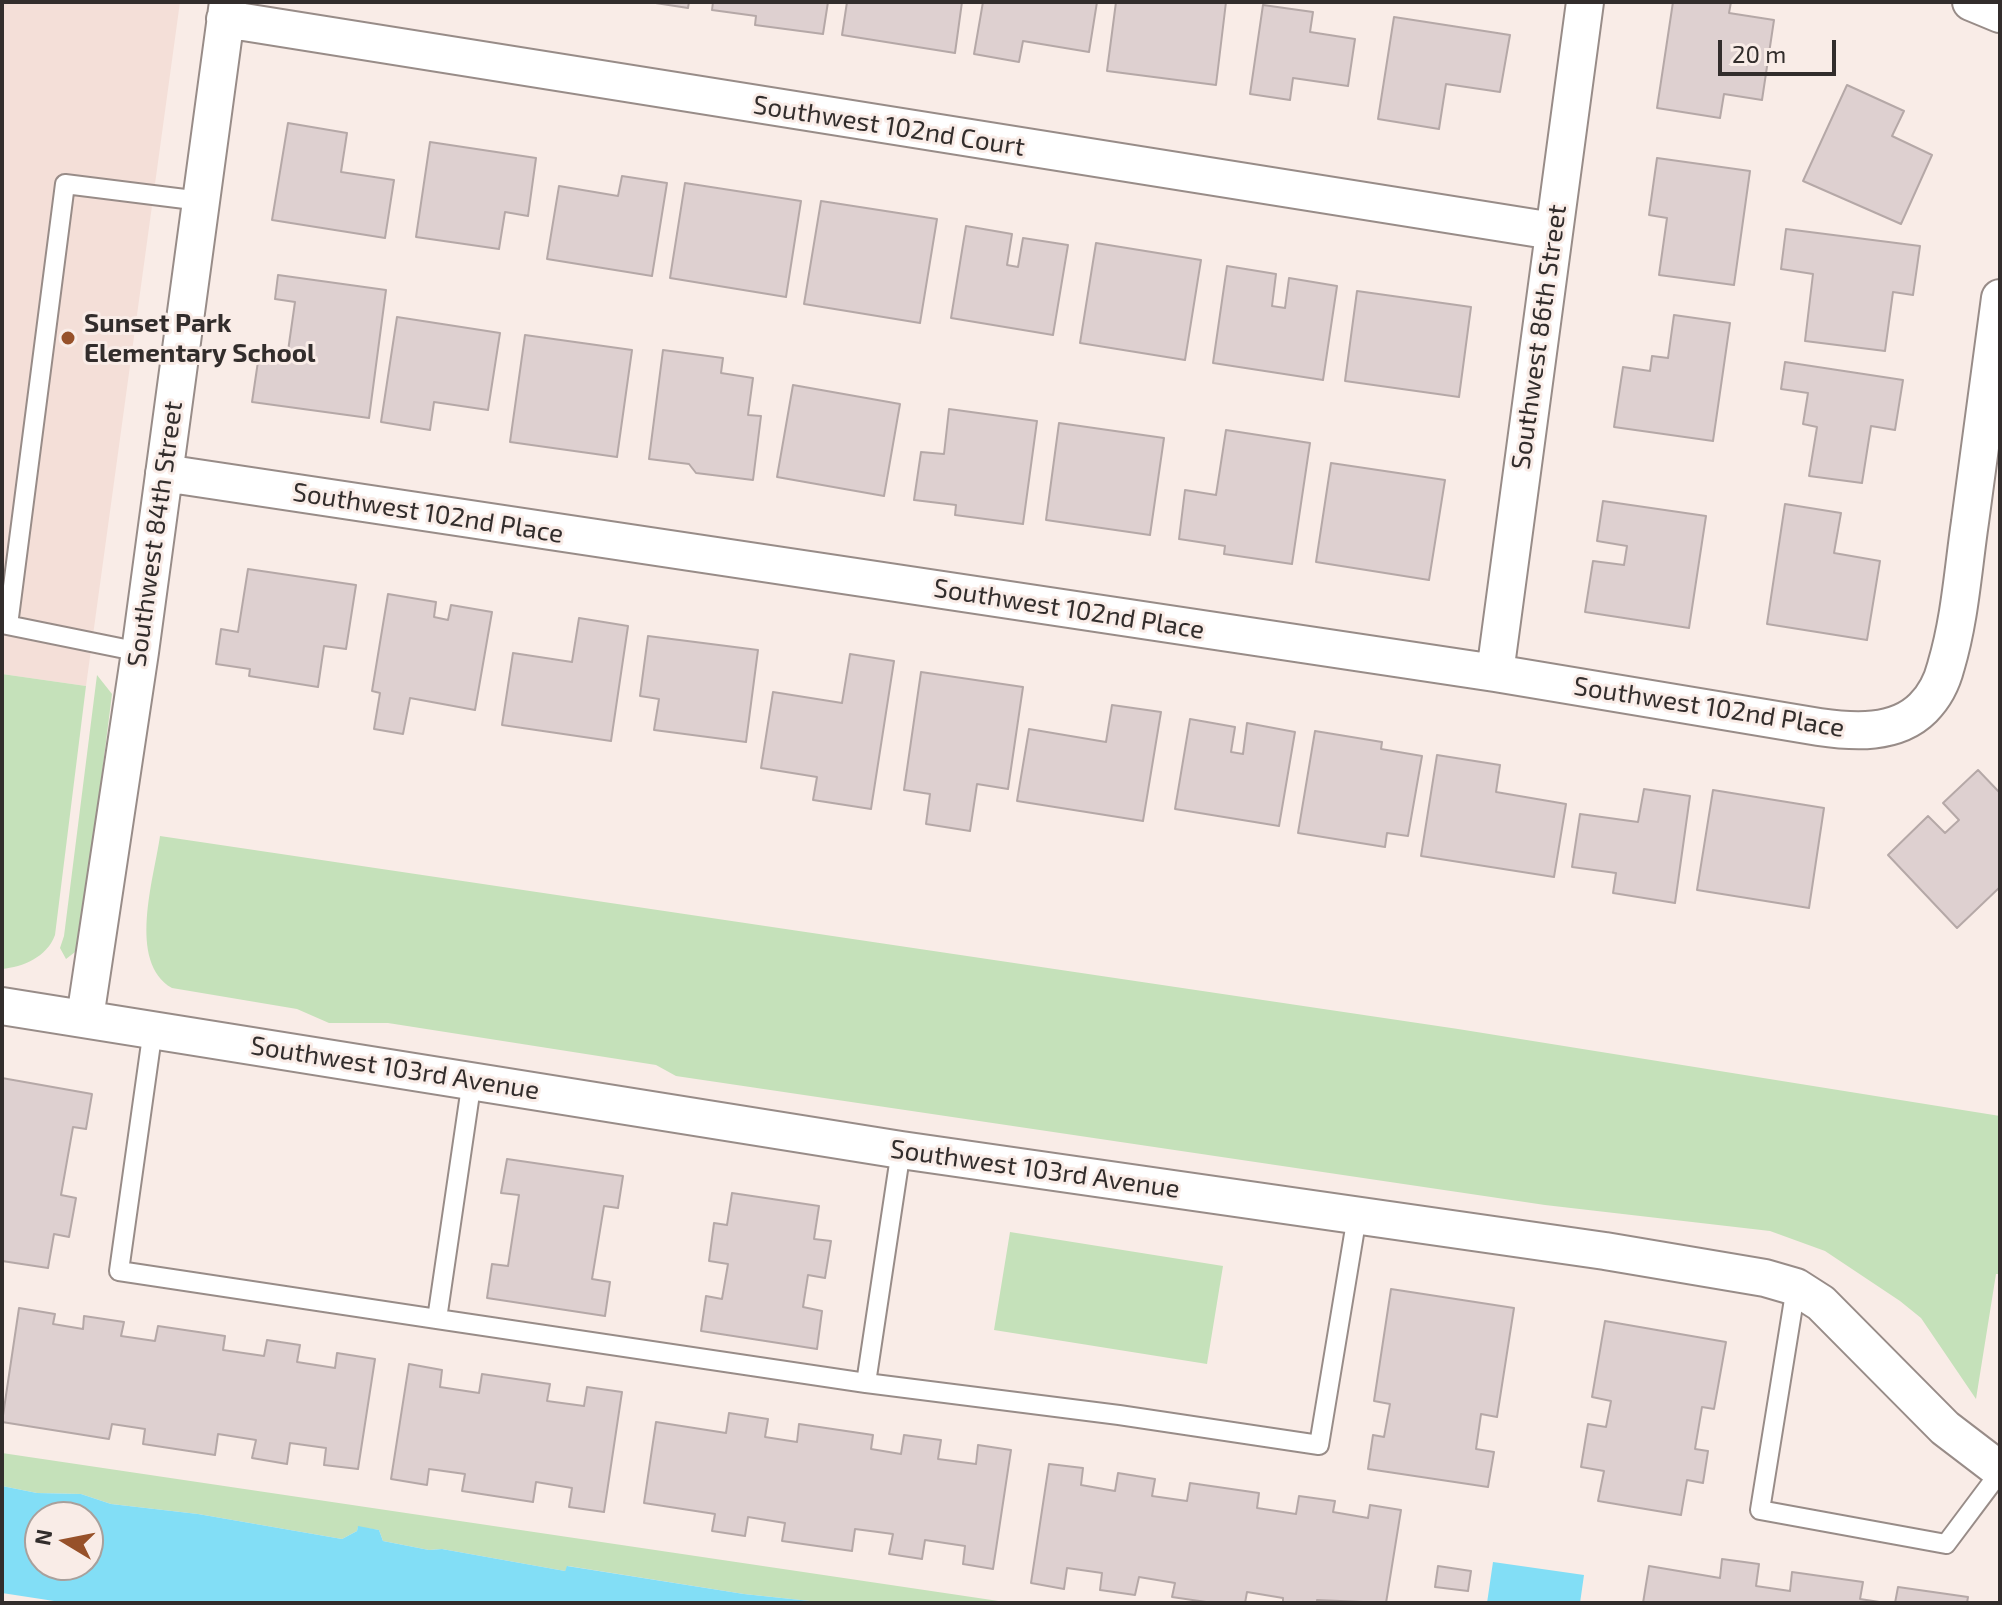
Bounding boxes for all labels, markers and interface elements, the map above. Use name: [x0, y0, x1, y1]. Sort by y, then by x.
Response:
scale bar: [1722, 24, 1840, 74]
text: 20 m: [1732, 39, 1786, 68]
street label: Southwest 102nd Court: [751, 89, 1027, 163]
street label: Southwest 86th Street: [1505, 203, 1573, 471]
place label: Sunset Park Elementary School: [84, 307, 316, 368]
marker: Sunset Park Elementary School: [59, 329, 77, 347]
street label: Southwest 84th Street: [121, 399, 189, 669]
street label: Southwest 102nd Place: [290, 476, 566, 550]
street label: Southwest 102nd Place: [931, 572, 1207, 646]
street label: Southwest 102nd Place: [1571, 670, 1847, 744]
street label: Southwest 103rd Avenue: [248, 1030, 542, 1106]
street label: Southwest 103rd Avenue: [888, 1133, 1182, 1205]
north arrow: [24, 1501, 104, 1581]
text: N: [28, 1527, 57, 1547]

